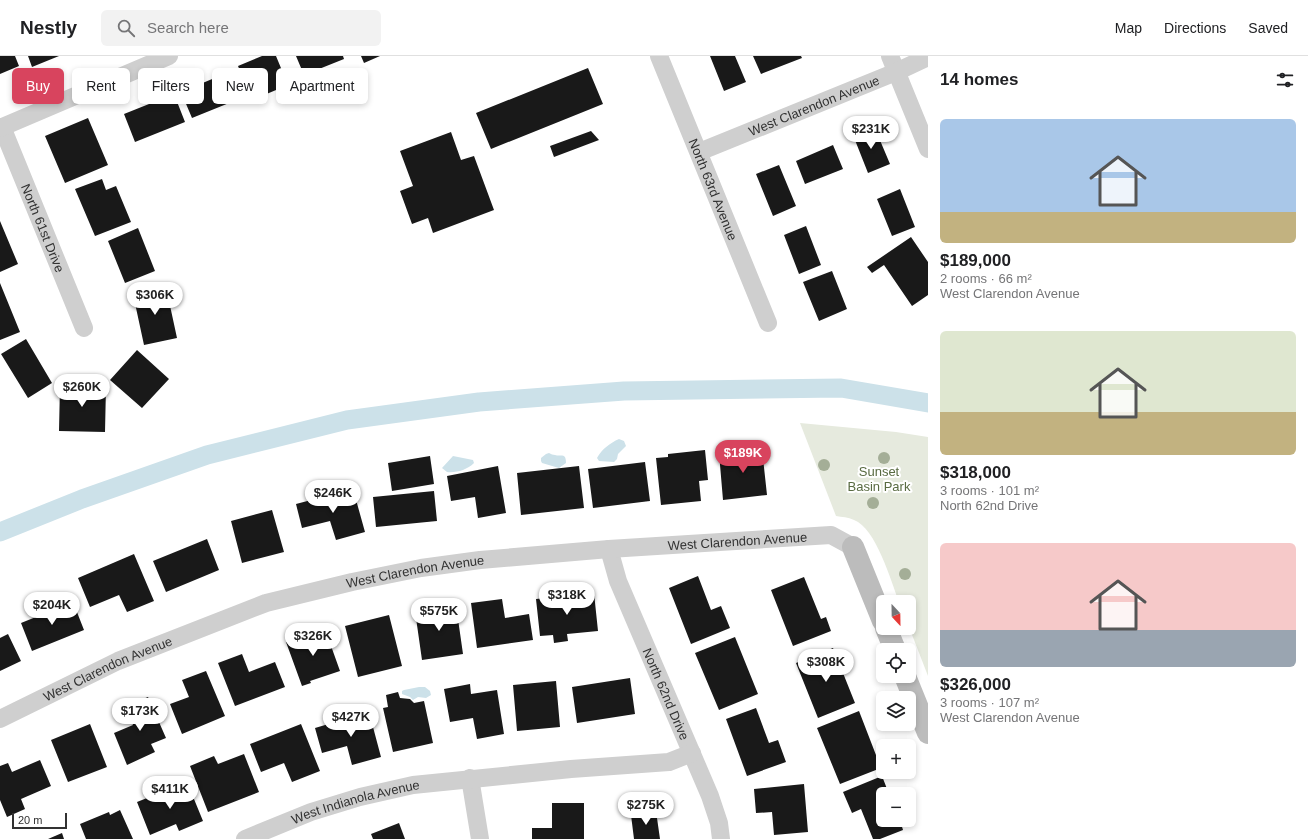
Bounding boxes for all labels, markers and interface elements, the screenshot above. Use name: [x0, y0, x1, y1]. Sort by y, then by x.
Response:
search box: [101, 10, 381, 46]
text: Nestly: [20, 17, 77, 38]
icon: search: [115, 17, 137, 39]
text: Search here: [147, 19, 229, 36]
text: Map: [1115, 20, 1142, 36]
text: Directions: [1164, 20, 1226, 36]
text: Saved: [1248, 20, 1288, 36]
chip: Buy: [12, 68, 64, 104]
chip: Rent: [72, 68, 130, 104]
chip: Filters: [138, 68, 204, 104]
chip: New: [212, 68, 268, 104]
chip: Apartment: [276, 68, 368, 104]
icon: filters: [1274, 69, 1296, 91]
text: 14 homes: [940, 70, 1018, 89]
street label: West Clarendon Avenue: [746, 73, 882, 139]
pin: $231K: [843, 116, 899, 150]
text: $231K: [852, 121, 890, 136]
street label: North 63rd Avenue: [686, 137, 740, 242]
icon: home: [1082, 145, 1154, 217]
street label: North 61st Drive: [18, 182, 67, 274]
text: $189,000: [940, 251, 1011, 270]
text: 2 rooms · 66 m²: [940, 271, 1032, 286]
pin: $306K: [127, 282, 183, 316]
text: West Clarendon Avenue: [940, 286, 1080, 301]
text: $306K: [136, 287, 174, 302]
icon: home: [1082, 357, 1154, 429]
pin: $260K: [54, 374, 110, 408]
text: $260K: [63, 379, 101, 394]
pin: $189K: [715, 440, 771, 474]
text: $189K: [724, 445, 762, 460]
text: $318,000: [940, 463, 1011, 482]
park label: Sunset Basin Park: [848, 464, 911, 494]
pin: $246K: [305, 480, 361, 514]
text: 3 rooms · 101 m²: [940, 483, 1039, 498]
text: $246K: [314, 485, 352, 500]
text: North 62nd Drive: [940, 498, 1038, 513]
street label: West Clarendon Avenue: [667, 530, 808, 553]
street label: West Clarendon Avenue: [345, 553, 485, 591]
icon: home: [1082, 569, 1154, 641]
pin: $318K: [539, 582, 595, 616]
text: $318K: [548, 587, 586, 602]
pin: $204K: [24, 592, 80, 626]
north arrow: [876, 595, 916, 635]
map controls: [876, 595, 916, 827]
text: $204K: [33, 597, 71, 612]
pin: $575K: [411, 598, 467, 632]
text: $575K: [420, 603, 458, 618]
pin: $326K: [285, 623, 341, 657]
text: $326K: [294, 628, 332, 643]
street label: West Clarendon Avenue: [41, 634, 174, 705]
button: locate: [876, 643, 916, 683]
street label: North 62nd Drive: [640, 646, 692, 742]
pin: $308K: [798, 649, 854, 683]
text: $308K: [807, 654, 845, 669]
text: $326,000: [940, 675, 1011, 694]
button: layers: [876, 691, 916, 731]
text: 3 rooms · 107 m²: [940, 695, 1039, 710]
pin: $173K: [112, 698, 168, 732]
text: $173K: [121, 703, 159, 718]
pin: $427K: [323, 704, 379, 738]
text: $427K: [332, 709, 370, 724]
text: West Clarendon Avenue: [940, 710, 1080, 725]
button: +: [876, 739, 916, 779]
pin: $411K: [142, 776, 198, 810]
street label: West Indianola Avenue: [289, 777, 420, 827]
text: $411K: [151, 781, 189, 796]
button: −: [876, 787, 916, 827]
pin: $275K: [618, 792, 674, 826]
text: $275K: [627, 797, 665, 812]
scale bar: [12, 811, 67, 830]
text: 20 m: [18, 814, 42, 826]

